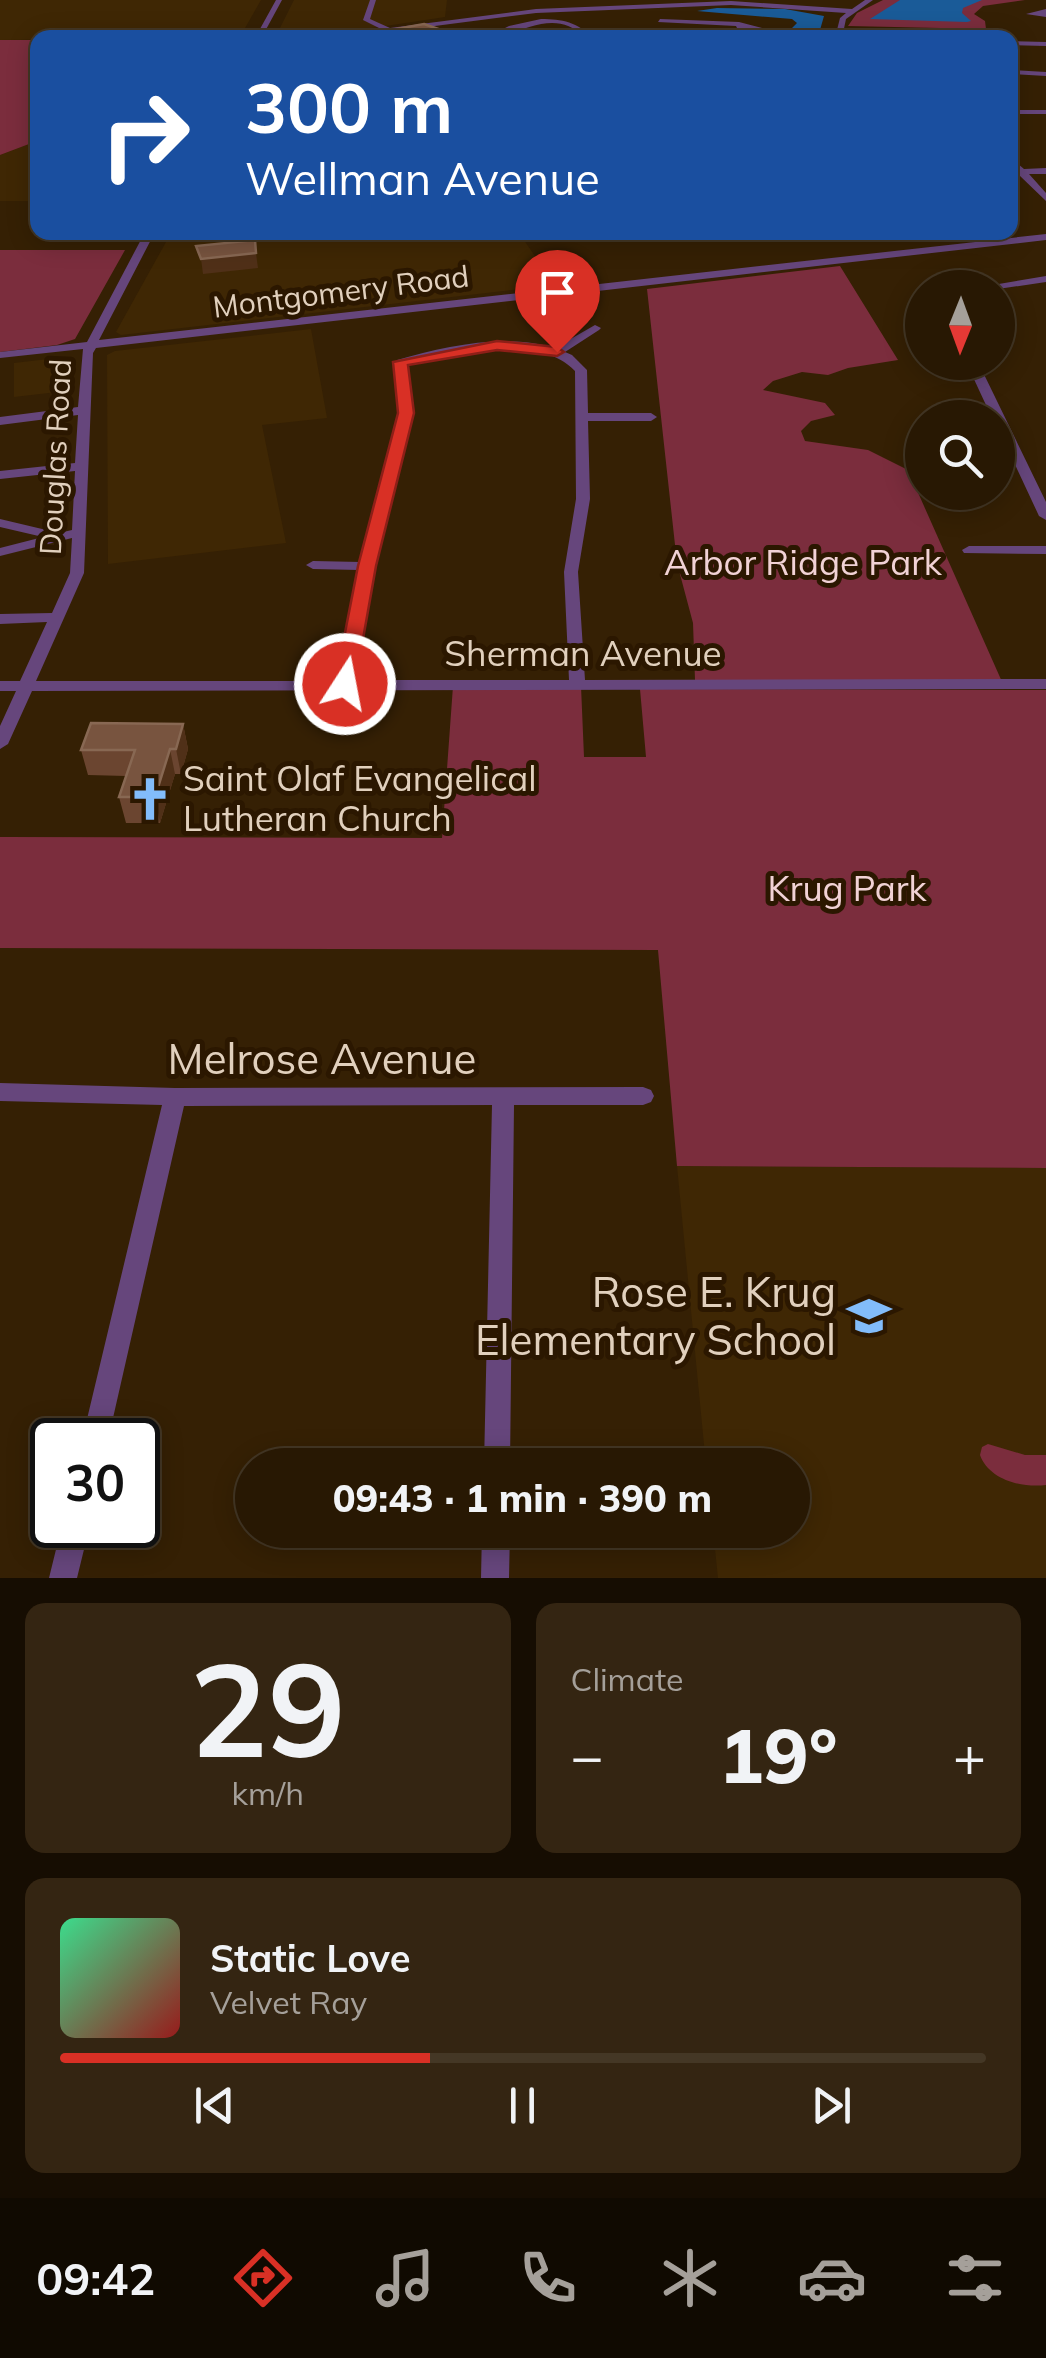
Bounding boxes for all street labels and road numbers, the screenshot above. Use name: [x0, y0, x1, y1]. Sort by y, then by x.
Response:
street label: Montgomery Road: [211, 256, 471, 326]
street label: Douglas Road: [31, 358, 79, 556]
street label: Sherman Avenue: [444, 631, 722, 675]
street label: Melrose Avenue: [168, 1032, 476, 1085]

